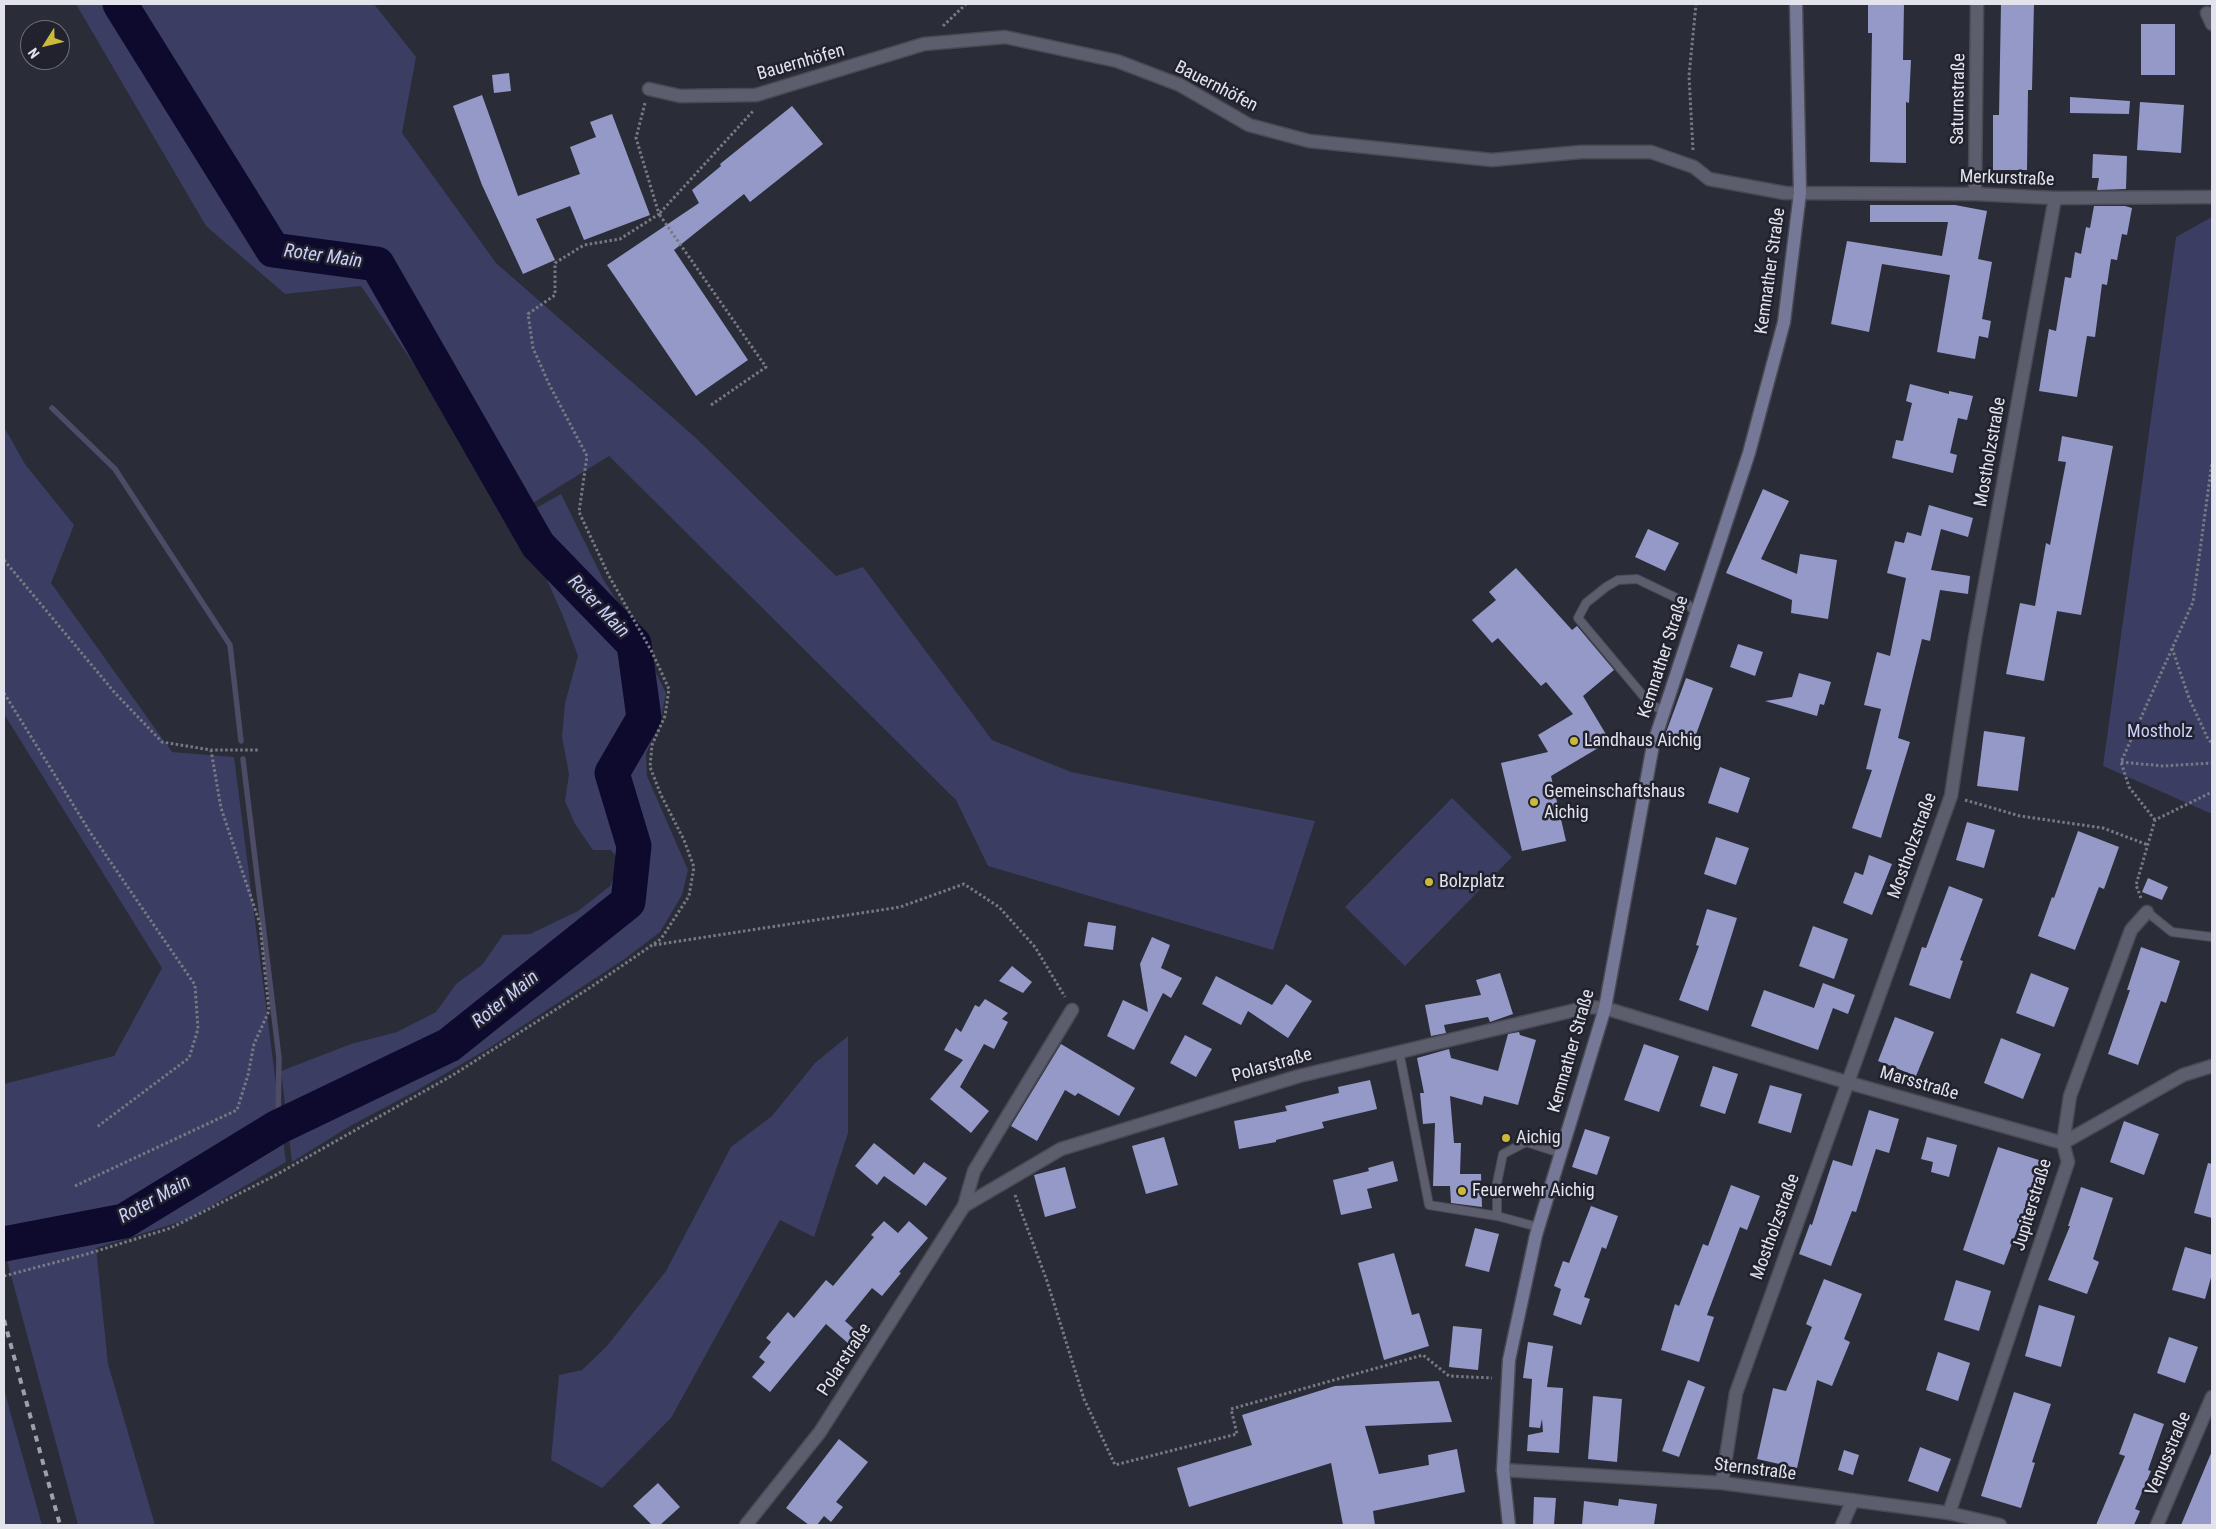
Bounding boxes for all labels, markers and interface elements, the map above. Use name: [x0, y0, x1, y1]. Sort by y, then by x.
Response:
north arrow: [20, 20, 70, 70]
street label: Bauernhöfen: [755, 40, 847, 86]
text: N: [25, 45, 43, 61]
street label: Saturnstraße: [1947, 53, 1971, 145]
street label: Bauernhöfen: [1171, 57, 1261, 117]
street label: Merkurstraße: [1959, 167, 2055, 191]
street label: Kemnather Straße: [1751, 206, 1791, 336]
water label: Roter Main: [282, 240, 364, 274]
street label: Mostholzstraße: [1971, 395, 2011, 509]
water label: Roter Main: [562, 571, 634, 643]
street label: Kemnather Straße: [1634, 593, 1694, 721]
park label: Mostholz: [2127, 721, 2193, 743]
place label: Landhaus Aichig: [1584, 730, 1702, 752]
marker: Landhaus Aichig: [1568, 735, 1580, 747]
place label: Gemeinschaftshaus Aichig: [1544, 781, 1685, 824]
street label: Mostholzstraße: [1884, 790, 1942, 902]
marker: Gemeinschaftshaus Aichig: [1528, 796, 1540, 808]
place label: Bolzplatz: [1439, 871, 1505, 893]
marker: Bolzplatz: [1423, 876, 1435, 888]
water label: Roter Main: [468, 966, 544, 1034]
street label: Kemnather Straße: [1544, 987, 1600, 1115]
street label: Polarstraße: [1229, 1044, 1315, 1088]
street label: Marsstraße: [1877, 1062, 1961, 1106]
place label: Aichig: [1516, 1127, 1561, 1149]
marker: Aichig: [1500, 1132, 1512, 1144]
street label: Jupiterstraße: [2009, 1157, 2057, 1253]
water label: Roter Main: [115, 1171, 195, 1229]
street label: Mostholzstraße: [1747, 1171, 1805, 1283]
place label: Feuerwehr Aichig: [1472, 1180, 1595, 1202]
marker: Feuerwehr Aichig: [1456, 1185, 1468, 1197]
street label: Polarstraße: [814, 1320, 876, 1400]
street label: Venusstraße: [2142, 1409, 2196, 1499]
street label: Sternstraße: [1713, 1454, 1797, 1486]

